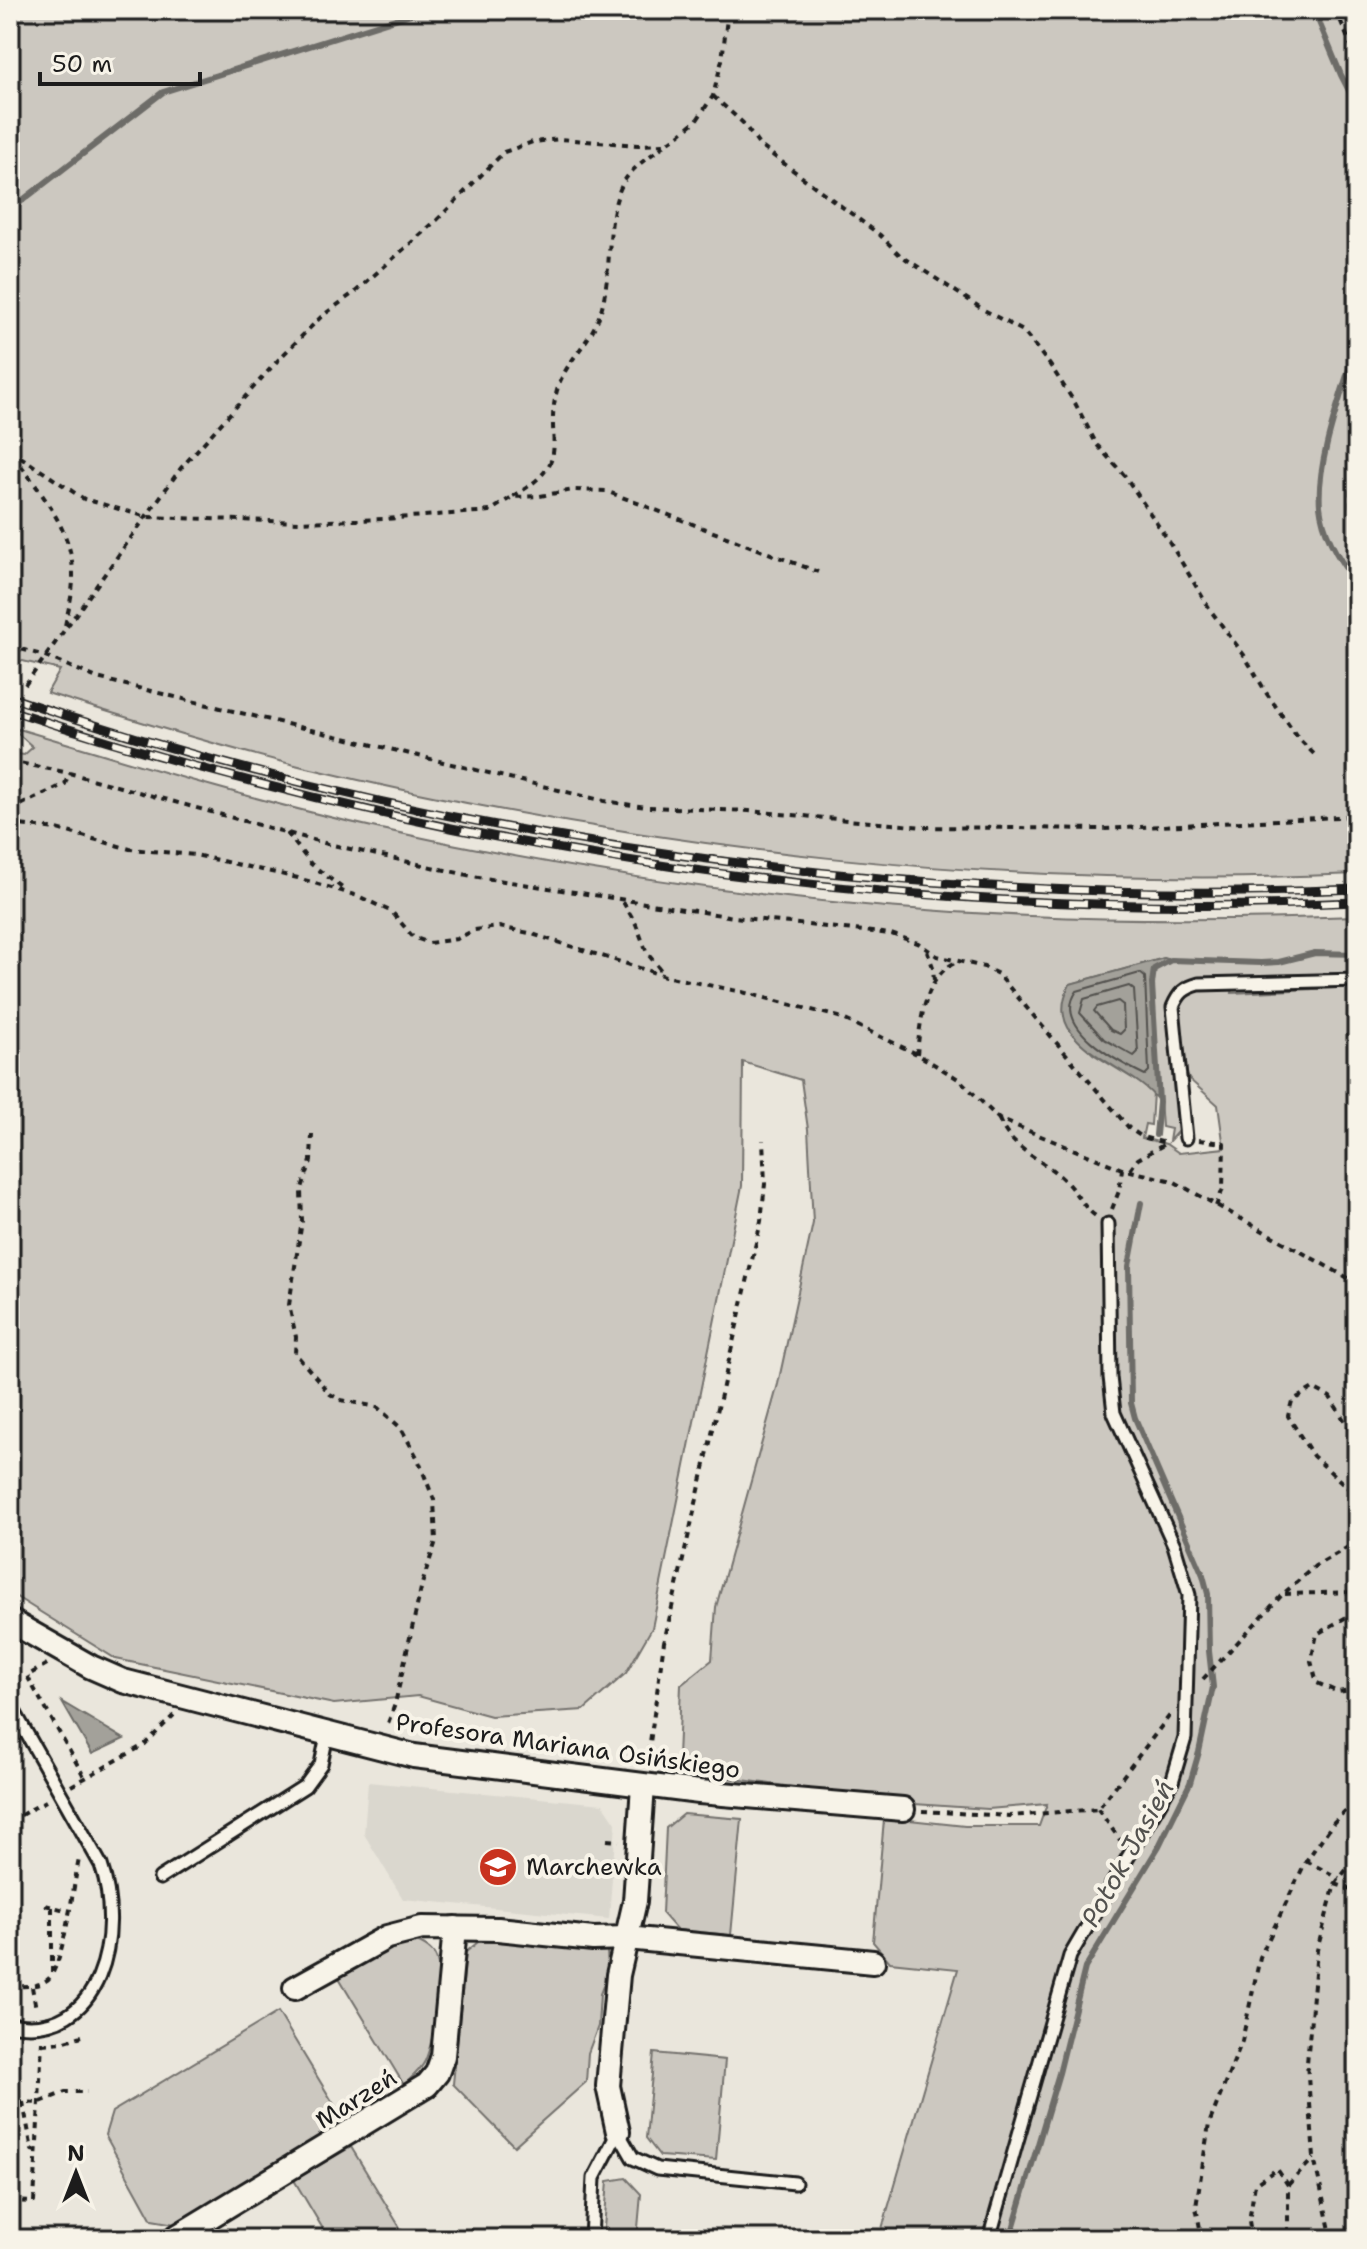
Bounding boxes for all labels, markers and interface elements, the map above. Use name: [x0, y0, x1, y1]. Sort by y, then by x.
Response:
scale bar: [40, 36, 200, 86]
text: 50 m: [52, 48, 112, 80]
street label: Profesora Mariana Osińskiego: [394, 1706, 742, 1786]
water label: Potok Jasień: [1072, 1773, 1182, 1933]
school or university icon: Marchewka: [477, 1846, 519, 1888]
place label: Marchewka: [526, 1851, 662, 1883]
street label: Marzeń: [309, 2062, 403, 2136]
north arrow: [36, 2133, 116, 2213]
text: N: [67, 2139, 85, 2168]

